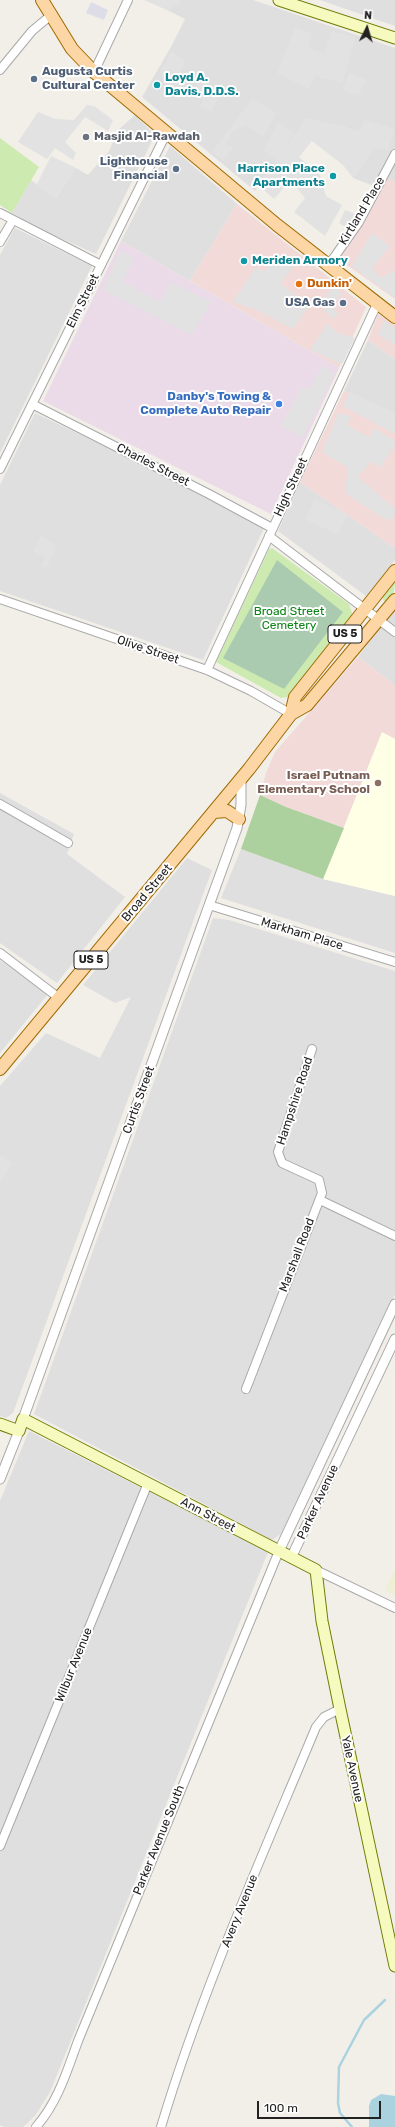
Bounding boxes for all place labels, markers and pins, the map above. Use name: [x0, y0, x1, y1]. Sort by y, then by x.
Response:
place label: Augusta Curtis Cultural Center: [42, 65, 135, 93]
place label: Loyd A. Davis, D.D.S.: [165, 71, 239, 99]
marker: Augusta Curtis Cultural Center: [29, 74, 39, 84]
marker: Loyd A. Davis, D.D.S.: [152, 80, 162, 90]
place label: Masjid Al-Rawdah: [94, 130, 200, 144]
marker: Masjid Al-Rawdah: [81, 132, 91, 142]
place label: Lighthouse Financial: [100, 155, 168, 183]
place label: Harrison Place Apartments: [238, 162, 325, 190]
marker: Lighthouse Financial: [171, 164, 181, 174]
marker: Harrison Place Apartments: [328, 171, 338, 181]
place label: Meriden Armory: [252, 254, 348, 268]
marker: Meriden Armory: [239, 256, 249, 266]
place label: Dunkin': [307, 277, 352, 291]
marker: Dunkin': [294, 279, 304, 289]
place label: USA Gas: [285, 296, 335, 310]
marker: USA Gas: [338, 298, 348, 308]
place label: Danby's Towing & Complete Auto Repair: [140, 390, 271, 418]
marker: Danby's Towing & Complete Auto Repair: [274, 399, 284, 409]
place label: Israel Putnam Elementary School: [257, 769, 370, 797]
marker: Israel Putnam Elementary School: [373, 778, 383, 788]

